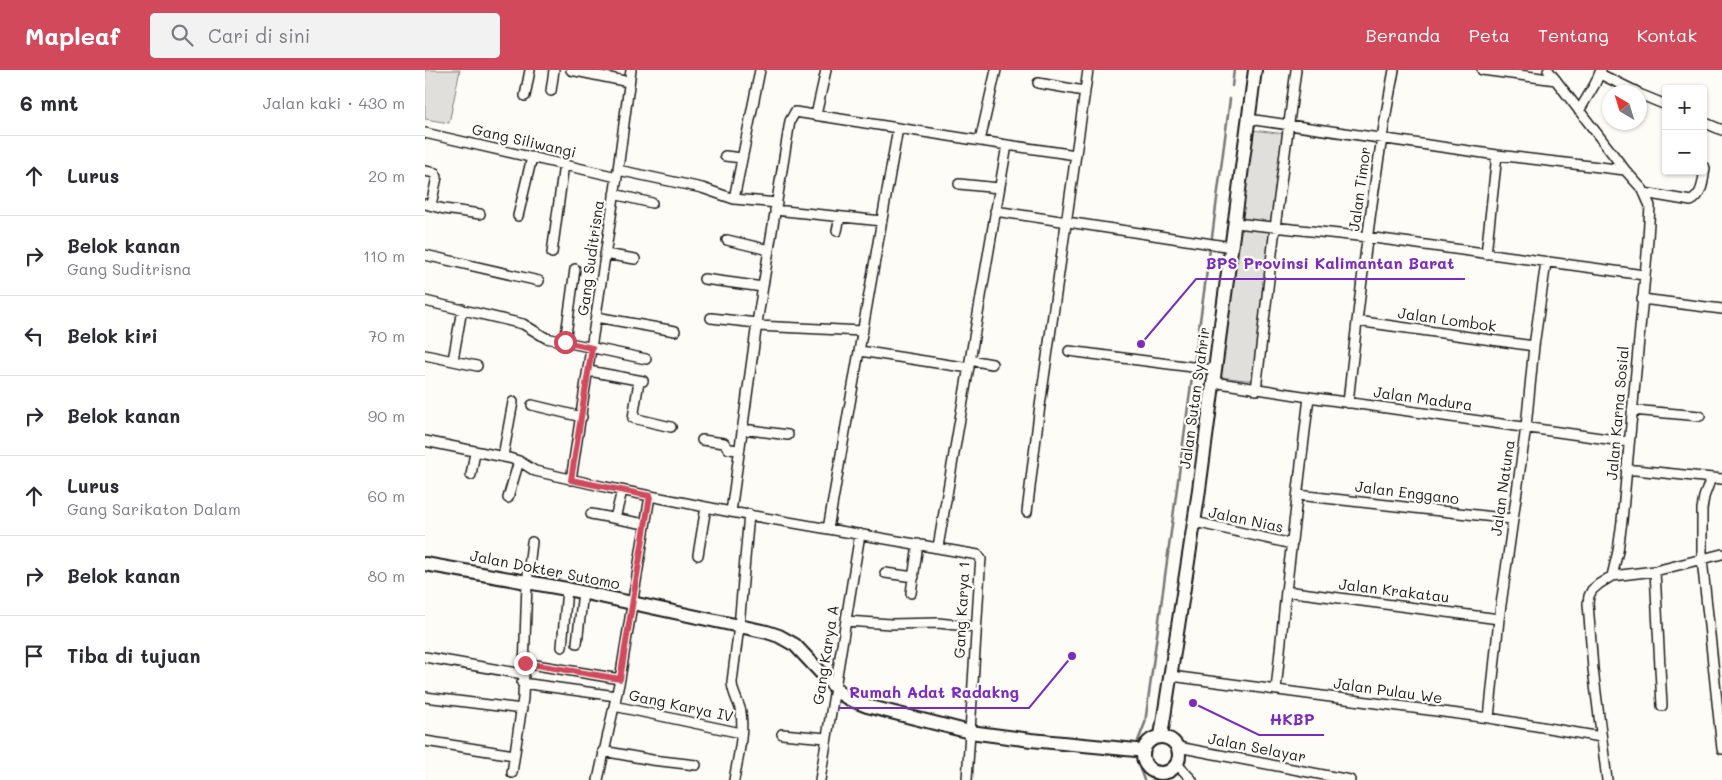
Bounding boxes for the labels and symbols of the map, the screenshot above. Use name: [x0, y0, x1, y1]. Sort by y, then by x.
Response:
north arrow: [1602, 85, 1647, 130]
street label: Gang Siliwangi: [470, 118, 578, 162]
street label: Jalan Timor: [1343, 145, 1375, 232]
street label: Gang Suditrisna: [572, 199, 608, 317]
callout: BPS Provinsi Kalimantan Barat: [1196, 248, 1465, 279]
text: BPS Provinsi Kalimantan Barat: [1206, 252, 1454, 273]
street label: Jalan Lombok: [1397, 302, 1498, 336]
street label: Jalan Sutan Syahrir: [1174, 326, 1214, 470]
route start: [554, 331, 577, 354]
street label: Jalan Karna Sosial: [1601, 345, 1633, 481]
street label: Jalan Madura: [1372, 381, 1474, 415]
street label: Jalan Natuna: [1485, 439, 1519, 537]
street label: Jalan Enggano: [1354, 476, 1460, 508]
street label: Jalan Nias: [1207, 501, 1286, 537]
street label: Jalan Dokter Sutomo: [469, 545, 622, 593]
street label: Gang Karya 1: [948, 561, 974, 659]
street label: Jalan Krakatau: [1338, 573, 1451, 607]
street label: Gang Karya A: [807, 604, 843, 706]
route end: [514, 652, 537, 675]
street label: Jalan Pulau We: [1332, 672, 1444, 708]
callout: Rumah Adat Radakng: [839, 677, 1029, 708]
text: Rumah Adat Radakng: [849, 681, 1019, 702]
street label: Gang Karya IV: [627, 684, 735, 726]
callout: HKBP: [1259, 704, 1324, 735]
text: HKBP: [1269, 708, 1315, 729]
street label: Jalan Selayar: [1207, 728, 1308, 766]

